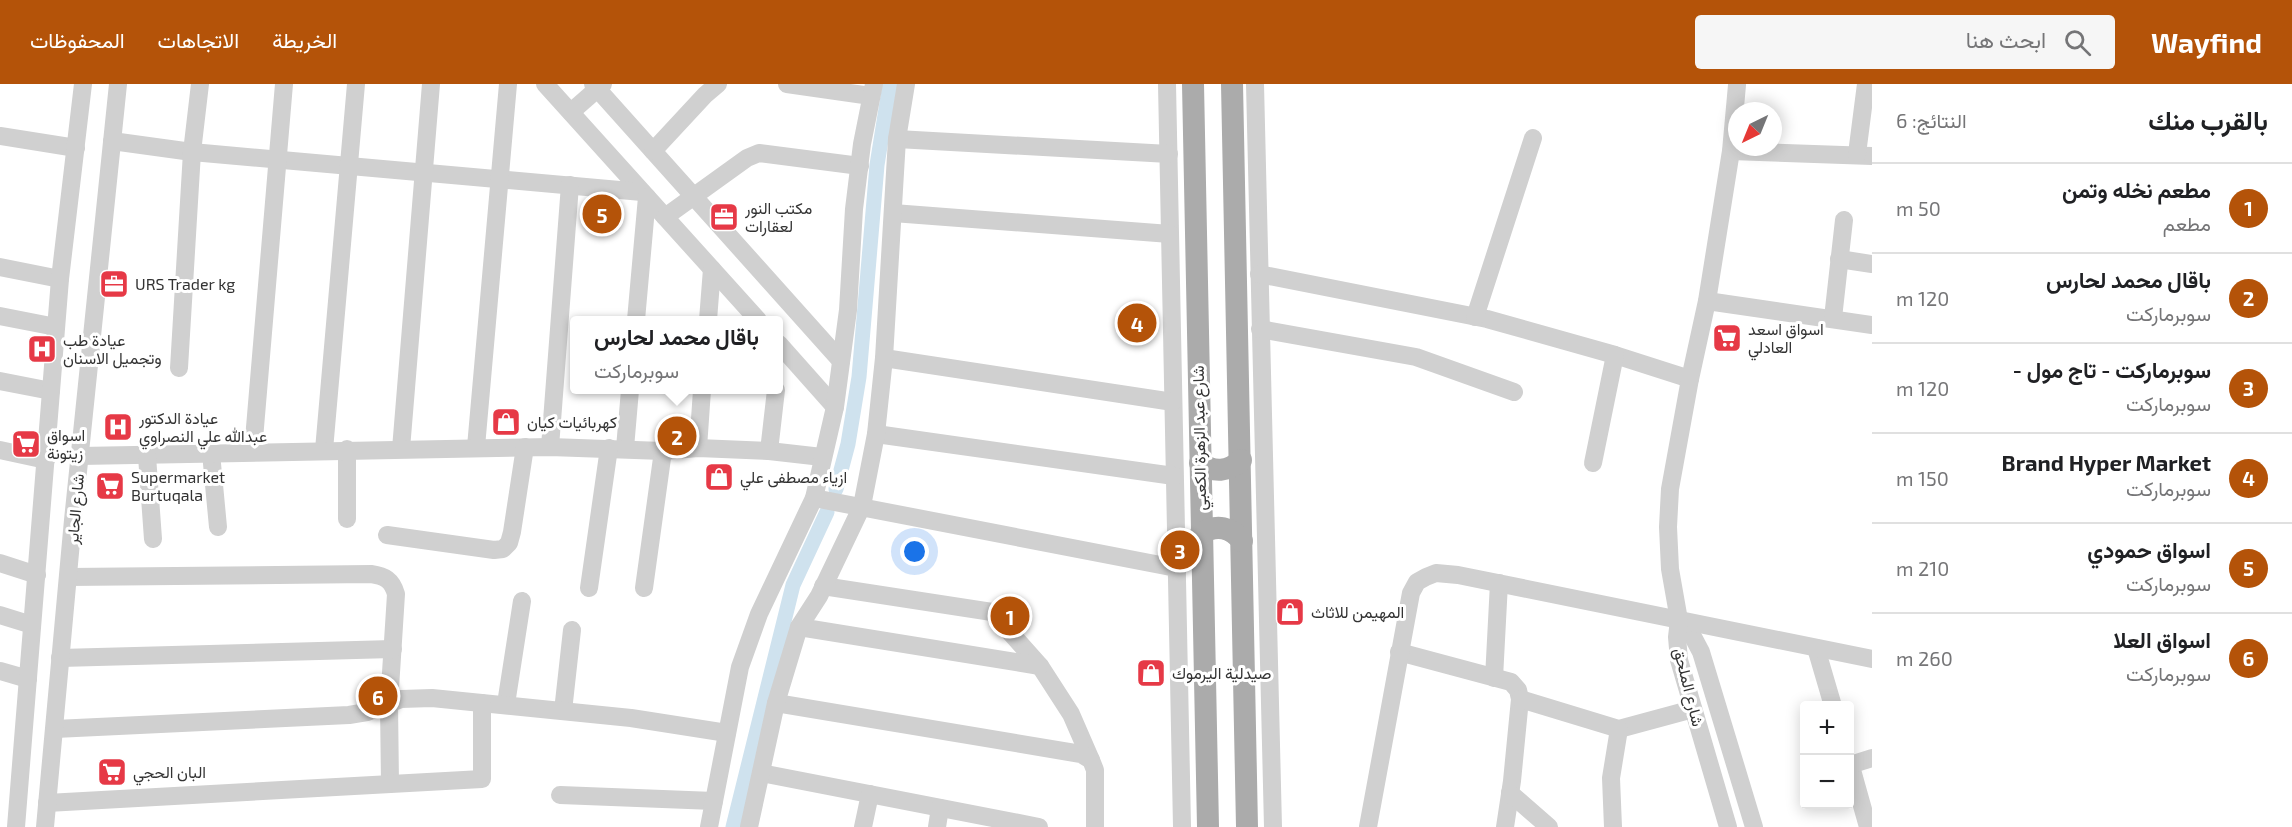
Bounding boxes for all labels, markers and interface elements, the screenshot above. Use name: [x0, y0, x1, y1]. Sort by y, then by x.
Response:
search box: [1695, 15, 2115, 69]
text: Wayfind: [2151, 25, 2262, 59]
text: ابحث هنا: [1966, 26, 2046, 52]
icon: search: [2061, 26, 2094, 59]
text: المحفوظات: [30, 27, 125, 52]
text: الاتجاهات: [158, 27, 239, 52]
text: الخريطة: [272, 27, 337, 52]
north arrow: [1728, 102, 1782, 156]
text: بالقرب منك: [2148, 104, 2268, 135]
text: النتائج: 6: [1896, 108, 1967, 132]
text: مطعم نخله وتمن: [2062, 176, 2211, 202]
pin: 5: [582, 192, 622, 236]
text: 50 m: [1896, 196, 1941, 220]
text: 1: [2244, 196, 2253, 220]
place label: مكتب النور لعقارات: [744, 198, 812, 237]
office icon: مكتب النور لعقارات: [708, 201, 740, 233]
text: مطعم: [2163, 211, 2211, 235]
text: باقال محمد لحارس: [2046, 266, 2211, 292]
office icon: URS Trader kg: [98, 268, 130, 300]
place label: URS Trader kg: [135, 274, 235, 293]
text: 120 m: [1896, 286, 1949, 310]
text: 2: [2243, 286, 2254, 310]
pin: 4: [1118, 300, 1156, 346]
text: سوبرماركت: [2126, 301, 2211, 325]
popup: [570, 316, 783, 394]
place label: اسواق اسعد العادلي: [1748, 319, 1824, 361]
supermarket icon: اسواق اسعد العادلي: [1711, 322, 1743, 354]
text: باقال محمد لحارس: [594, 323, 759, 349]
place label: عيادة طب وتجميل الاسنان: [63, 330, 162, 369]
hospital icon: عيادة طب وتجميل الاسنان: [26, 333, 58, 365]
text: سوبرماركت - تاج مول -: [2013, 356, 2211, 382]
text: سوبرماركت: [594, 358, 679, 382]
street label: شارع عبد الزهرة الكعبي: [1188, 365, 1214, 511]
text: 120 m: [1896, 376, 1949, 400]
text: 3: [2243, 376, 2254, 400]
text: سوبرماركت: [2126, 391, 2211, 415]
shop icon: كهربائيات كيان: [490, 406, 522, 438]
place label: عيادة الدكتور عبدالله علي النصراوي: [138, 408, 267, 450]
hospital icon: عيادة الدكتور عبدالله علي النصراوي: [102, 411, 134, 443]
place label: كهربائيات كيان: [527, 412, 617, 433]
pin: 2: [658, 414, 696, 458]
place label: اسواق زيتونة: [47, 425, 85, 464]
supermarket icon: اسواق زيتونة: [10, 428, 42, 460]
text: Brand Hyper Market: [2002, 449, 2211, 475]
shop icon: ازياء مصطفى علي: [703, 461, 735, 493]
text: 150 m: [1896, 466, 1949, 490]
text: 4: [2242, 466, 2255, 490]
place label: Supermarket Burtuqala: [131, 467, 225, 504]
place label: ازياء مصطفى علي: [740, 467, 847, 491]
supermarket icon: Supermarket Burtuqala: [94, 470, 126, 502]
street label: شارع الجاير: [62, 473, 90, 546]
text: سوبرماركت: [2126, 476, 2211, 500]
pin: 3: [1160, 528, 1200, 572]
text: اسواق حمودي: [2087, 536, 2211, 562]
your location: [900, 537, 929, 566]
text: 210 m: [1896, 556, 1949, 580]
text: 5: [2243, 556, 2254, 580]
text: سوبرماركت: [2126, 571, 2211, 595]
pin: 1: [990, 594, 1030, 638]
shop icon: المهيمن للاثاث: [1274, 596, 1306, 628]
place label: المهيمن للاثاث: [1311, 602, 1404, 623]
text: اسواق العلا: [2113, 626, 2211, 652]
street label: شارع الملحق: [1668, 646, 1708, 729]
text: 260 m: [1896, 646, 1953, 670]
text: 6: [2243, 646, 2254, 670]
shop icon: صيدلية اليرموك: [1135, 657, 1167, 689]
text: سوبرماركت: [2126, 661, 2211, 685]
place label: صيدلية اليرموك: [1172, 663, 1271, 684]
pin: 6: [358, 674, 398, 718]
map controls: [1800, 701, 1854, 809]
button: +: [1800, 701, 1854, 755]
button: −: [1800, 755, 1854, 809]
supermarket icon: البان الحجي: [96, 756, 128, 788]
place label: البان الحجي: [133, 762, 206, 786]

